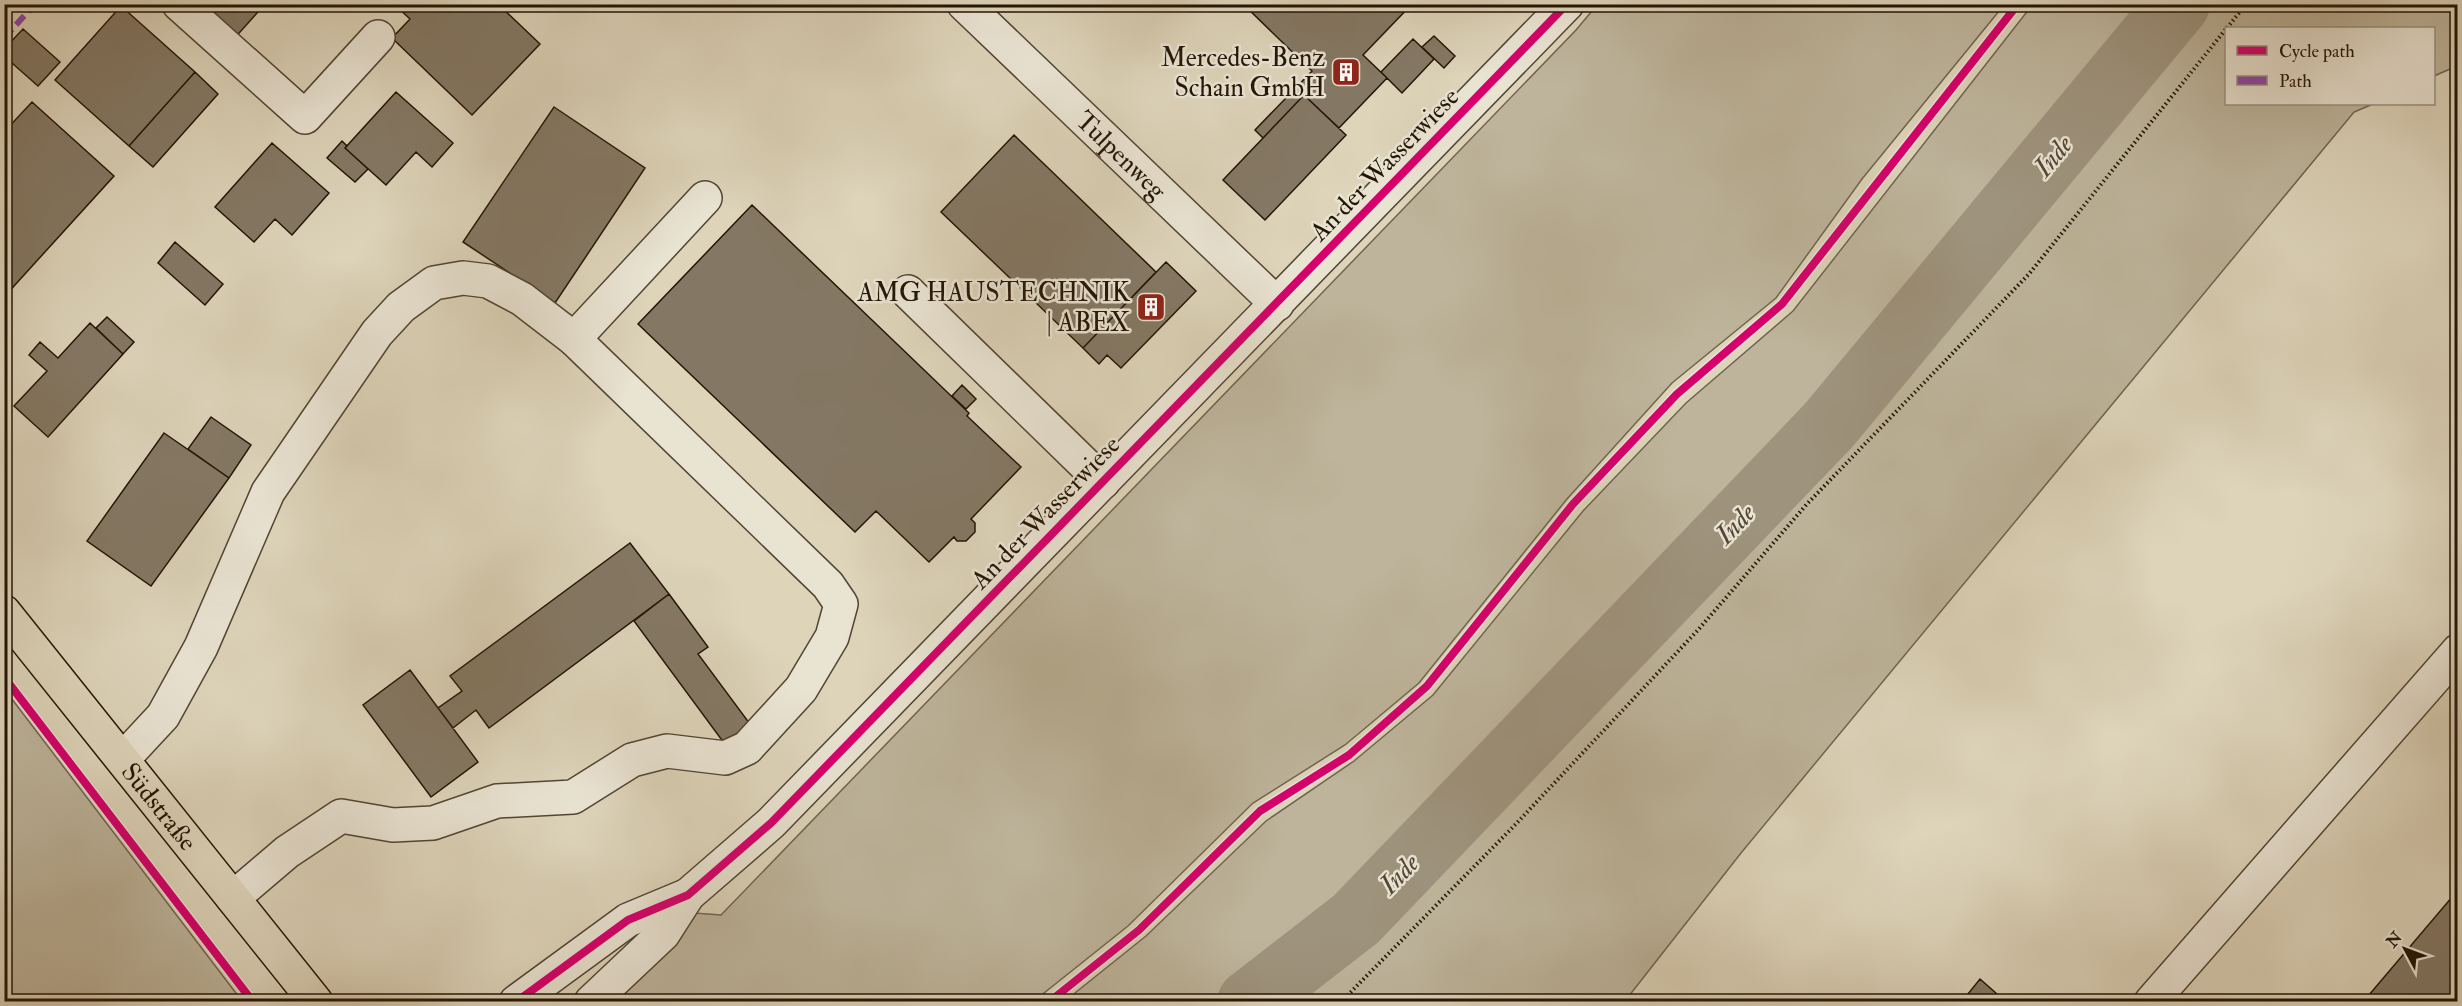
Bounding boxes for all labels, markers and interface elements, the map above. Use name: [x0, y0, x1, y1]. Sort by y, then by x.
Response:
legend: [2225, 27, 2435, 105]
text: Cycle path: [2279, 40, 2355, 63]
place label: Mercedes-Benz Schain GmbH: [1161, 42, 1325, 104]
building icon: Mercedes-Benz Schain GmbH: [1330, 56, 1362, 88]
text: Path: [2279, 70, 2312, 93]
street label: An der Wasserwiese: [1303, 81, 1466, 249]
street label: Tulpenweg: [1069, 105, 1174, 207]
water label: Inde: [2026, 128, 2081, 185]
place label: AMG HAUSTECHNIK | ABEX: [857, 277, 1131, 339]
building icon: AMG HAUSTECHNIK | ABEX: [1135, 291, 1167, 323]
street label: An der Wasserwiese: [964, 429, 1127, 597]
water label: Inde: [1707, 497, 1763, 553]
street label: Südstraße: [114, 757, 204, 857]
water label: Inde: [1371, 847, 1427, 903]
north arrow: [2375, 919, 2435, 979]
text: N: [2382, 927, 2407, 953]

